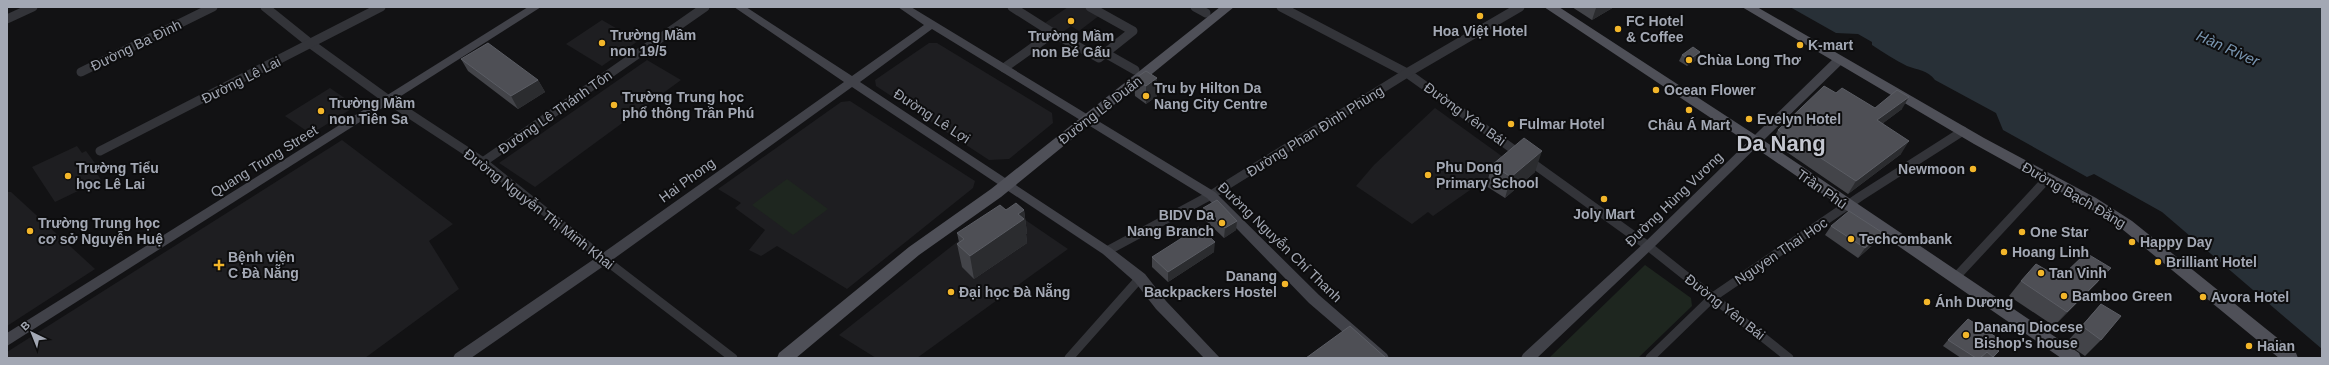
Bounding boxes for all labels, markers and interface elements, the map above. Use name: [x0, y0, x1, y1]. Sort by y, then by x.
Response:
marker: Hoa Việt Hotel: [1475, 11, 1485, 21]
place label: FC Hotel & Coffee: [1626, 13, 1684, 45]
street label: Đường Ba Đình: [88, 16, 184, 74]
marker: Trường Mầm non Bé Gấu: [1066, 16, 1076, 26]
place label: Hoa Việt Hotel: [1433, 23, 1527, 39]
marker: FC Hotel & Coffee: [1613, 24, 1623, 34]
place label: Trường Mầm non 19/5: [610, 27, 696, 59]
water label: Hàn River: [2194, 27, 2263, 70]
place label: Trường Mầm non Bé Gấu: [1028, 28, 1114, 60]
place label: K-mart: [1808, 37, 1853, 53]
marker: Trường Mầm non 19/5: [597, 38, 607, 48]
marker: K-mart: [1795, 40, 1805, 50]
place label: Chùa Long Thơ: [1697, 52, 1801, 68]
street label: Đường Lê Lai: [199, 53, 283, 107]
marker: Chùa Long Thơ: [1684, 55, 1694, 65]
street label: Đường Lê Thánh Tôn: [495, 67, 615, 157]
street label: Đường Lê Duẩn: [1055, 73, 1145, 147]
street label: Đường Yên Bái: [1421, 79, 1509, 149]
place label: Tru by Hilton Da Nang City Centre: [1154, 80, 1268, 112]
street label: Đường Phan Đình Phùng: [1243, 82, 1387, 180]
place label: Ocean Flower: [1664, 82, 1756, 98]
street label: Đường Lê Lợi: [891, 85, 973, 147]
marker: Ocean Flower: [1651, 85, 1661, 95]
place label: Trường Trung học phổ thông Trần Phú: [622, 89, 754, 121]
marker: Tru by Hilton Da Nang City Centre: [1141, 91, 1151, 101]
place label: Trường Mầm non Tiên Sa: [329, 95, 415, 127]
marker: Trường Trung học phổ thông Trần Phú: [609, 100, 619, 110]
marker: Châu Á Mart: [1684, 105, 1694, 115]
marker: Trường Mầm non Tiên Sa: [316, 106, 326, 116]
place label: Evelyn Hotel: [1757, 111, 1841, 127]
marker: Evelyn Hotel: [1744, 114, 1754, 124]
place label: Fulmar Hotel: [1519, 116, 1605, 132]
place label: Châu Á Mart: [1648, 117, 1731, 133]
marker: Fulmar Hotel: [1506, 119, 1516, 129]
street label: Quang Trung Street: [208, 122, 320, 200]
district label: Da Nang: [1736, 131, 1826, 156]
street label: Đường Nguyễn Thị Minh Khai: [461, 146, 617, 272]
street label: Đường Hùng Vương: [1622, 148, 1726, 250]
street label: Hai Phong: [656, 154, 718, 206]
place label: Phu Dong Primary School: [1436, 159, 1539, 191]
street label: Đường Bạch Đằng: [2019, 159, 2129, 231]
place label: Trường Tiểu học Lê Lai: [76, 160, 159, 192]
place label: Newmoon: [1898, 161, 1965, 177]
marker: Newmoon: [1968, 164, 1978, 174]
street label: Trần Phú: [1794, 166, 1850, 212]
marker: Phu Dong Primary School: [1423, 170, 1433, 180]
marker: Trường Tiểu học Lê Lai: [63, 171, 73, 181]
street label: Đường Nguyễn Chí Thanh: [1215, 179, 1345, 305]
marker: Joly Mart: [1599, 194, 1609, 204]
place label: Joly Mart: [1573, 206, 1635, 222]
place label: BIDV Da Nang Branch: [1127, 207, 1214, 239]
street label: Nguyen Thai Hoc: [1732, 214, 1830, 288]
place label: Trường Trung học cơ sở Nguyễn Huệ: [38, 215, 163, 247]
marker: BIDV Da Nang Branch: [1217, 218, 1227, 228]
place label: One Star: [2030, 224, 2089, 240]
marker: Trường Trung học cơ sở Nguyễn Huệ: [25, 226, 35, 236]
marker: One Star: [2017, 227, 2027, 237]
place label: Techcombank: [1859, 231, 1952, 247]
marker: Techcombank: [1846, 234, 1856, 244]
place label: Happy Day: [2140, 234, 2213, 250]
marker: Happy Day: [2127, 237, 2137, 247]
place label: Hoang Linh: [2012, 244, 2089, 260]
marker: Hoang Linh: [1999, 247, 2009, 257]
place label: Bệnh viện C Đà Nẵng: [228, 249, 299, 281]
place label: Brilliant Hotel: [2166, 254, 2257, 270]
marker: Brilliant Hotel: [2153, 257, 2163, 267]
marker: Bệnh viện C Đà Nẵng: [213, 259, 225, 271]
place label: Tan Vinh: [2049, 265, 2107, 281]
place label: Danang Backpackers Hostel: [1144, 268, 1277, 300]
marker: Tan Vinh: [2036, 268, 2046, 278]
street label: Đường Yên Bái: [1682, 271, 1768, 343]
marker: Danang Backpackers Hostel: [1280, 279, 1290, 289]
place label: Đại học Đà Nẵng: [959, 283, 1070, 300]
marker: Đại học Đà Nẵng: [946, 287, 956, 297]
place label: Bamboo Green: [2072, 288, 2172, 304]
place label: Avora Hotel: [2211, 289, 2289, 305]
marker: Bamboo Green: [2059, 291, 2069, 301]
marker: Avora Hotel: [2198, 292, 2208, 302]
place label: Ánh Dương: [1935, 294, 2013, 310]
marker: Ánh Dương: [1922, 297, 1932, 307]
north arrow: [12, 313, 52, 353]
text: B: [18, 319, 32, 333]
place label: Danang Diocese Bishop's house: [1974, 319, 2083, 351]
marker: Danang Diocese Bishop's house: [1961, 330, 1971, 340]
place label: Haian: [2257, 338, 2295, 354]
marker: Haian: [2244, 341, 2254, 351]

